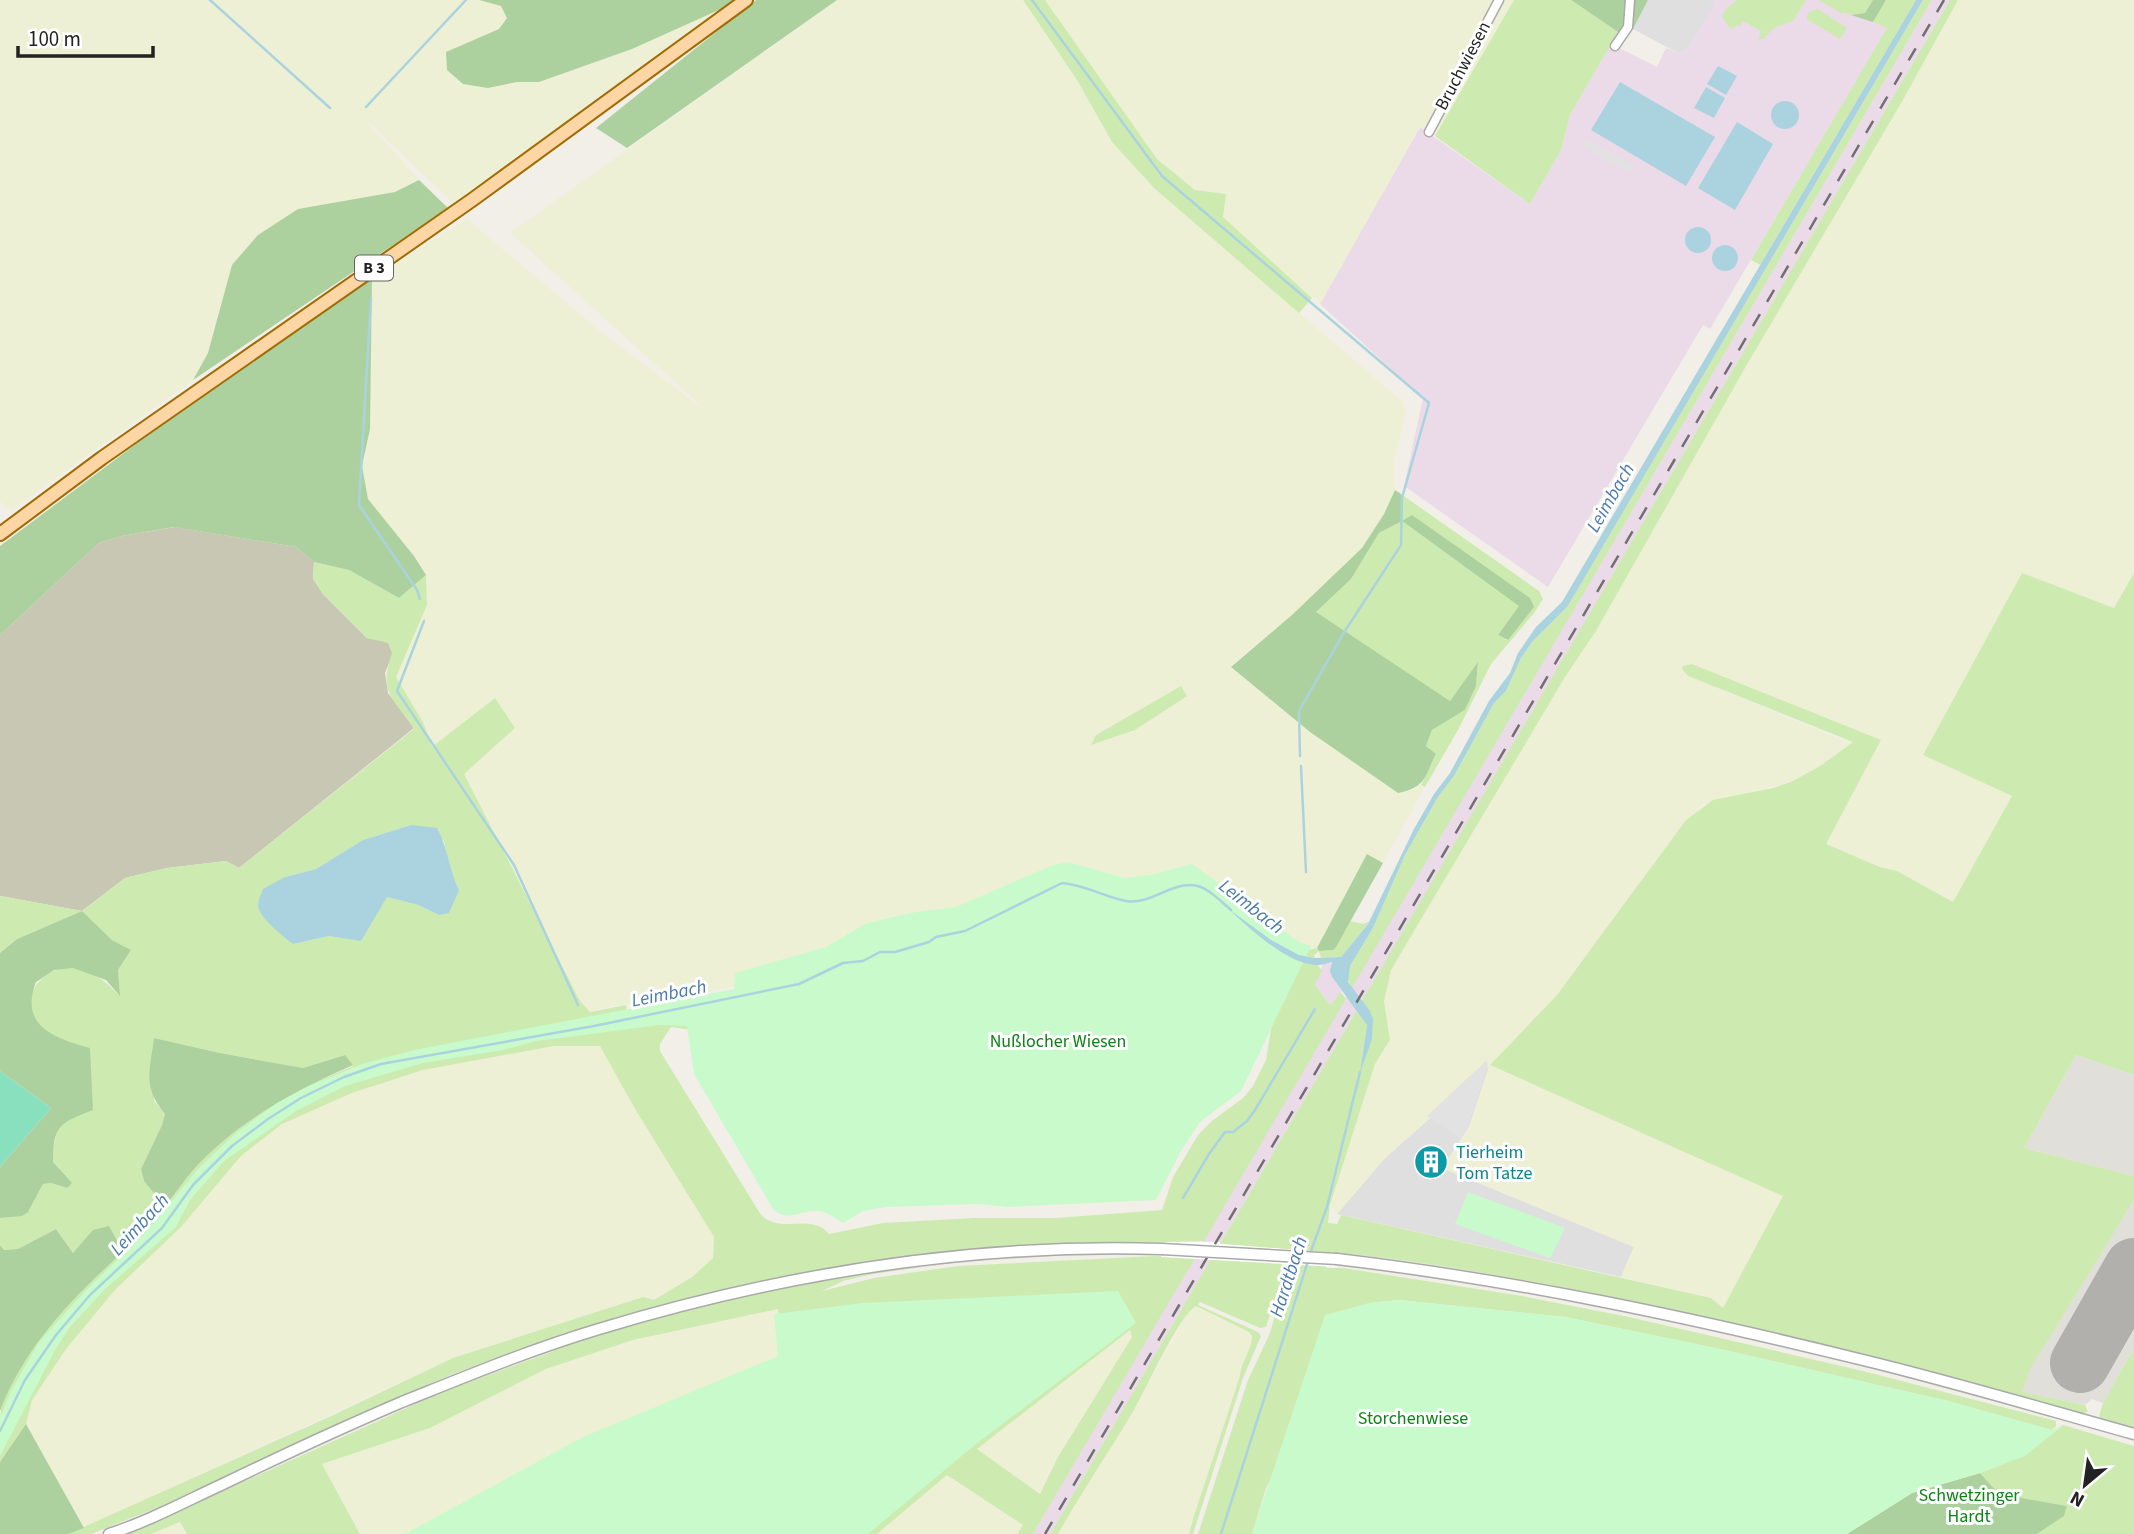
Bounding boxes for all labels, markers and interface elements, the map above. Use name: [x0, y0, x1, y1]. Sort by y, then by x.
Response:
scale bar: [18, 14, 152, 58]
street label: Bruchwiesen: [1429, 17, 1497, 115]
text: 100 m: [28, 24, 81, 54]
road number: B 3: [355, 256, 393, 280]
water label: Leimbach: [1580, 458, 1642, 538]
water label: Leimbach: [1213, 873, 1289, 941]
water label: Leimbach: [629, 974, 709, 1014]
park label: Nußlocher Wiesen: [990, 1029, 1126, 1054]
place label: Tierheim Tom Tatze: [1456, 1140, 1532, 1186]
building icon: Tierheim Tom Tatze: [1412, 1143, 1450, 1181]
water label: Leimbach: [104, 1188, 176, 1262]
water label: Hardtbach: [1263, 1233, 1315, 1321]
park label: Storchenwiese: [1358, 1406, 1468, 1431]
north arrow: [2050, 1450, 2120, 1520]
park label: Schwetzinger Hardt: [1918, 1483, 2020, 1529]
text: N: [2065, 1484, 2090, 1513]

